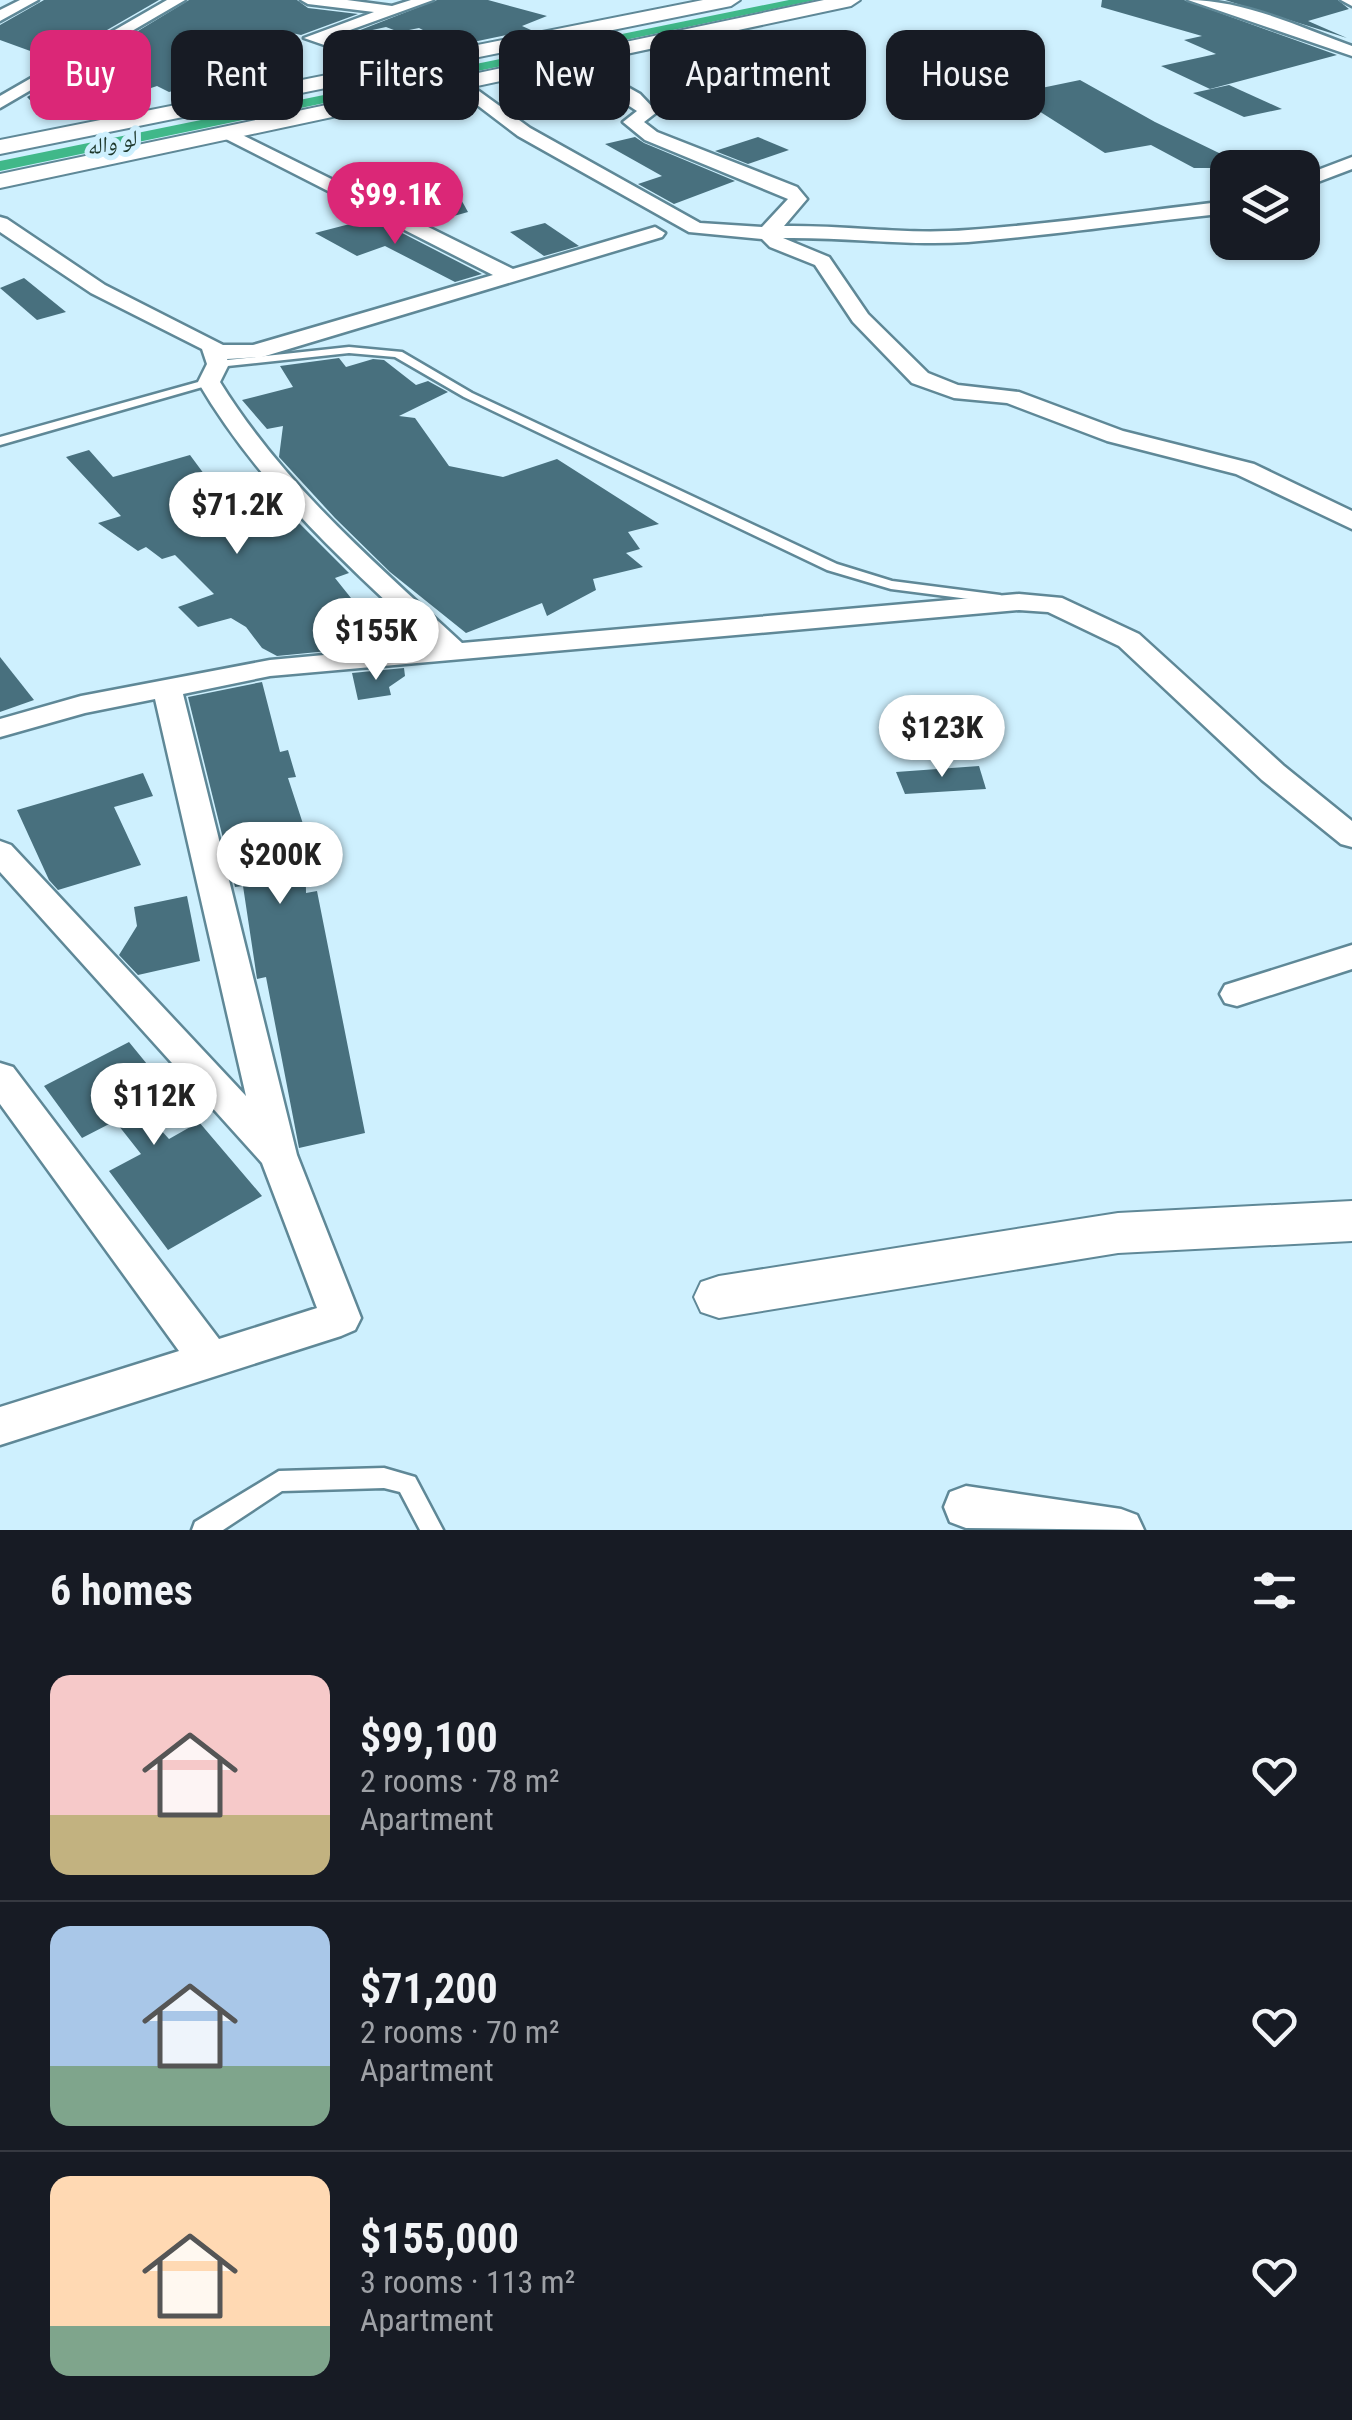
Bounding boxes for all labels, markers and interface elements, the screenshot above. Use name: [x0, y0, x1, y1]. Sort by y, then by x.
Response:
chip: Buy: [30, 30, 151, 120]
chip: Rent: [171, 30, 303, 120]
chip: Filters: [323, 30, 479, 120]
chip: New: [499, 30, 630, 120]
chip: Apartment: [650, 30, 866, 120]
chip: House: [886, 30, 1045, 120]
water label: لو واله: [84, 125, 140, 160]
map controls: [1210, 150, 1320, 260]
button: layers: [1210, 150, 1320, 260]
pin: $99.1K: [314, 162, 476, 247]
text: $99.1K: [349, 175, 441, 213]
pin: $71.2K: [156, 472, 318, 557]
text: $71.2K: [191, 485, 283, 523]
pin: $155K: [306, 598, 446, 683]
text: $155K: [335, 611, 417, 649]
pin: $123K: [872, 695, 1012, 780]
text: $123K: [901, 708, 983, 746]
pin: $200K: [210, 822, 350, 907]
text: $200K: [239, 835, 321, 873]
pin: $112K: [84, 1063, 224, 1148]
text: $112K: [113, 1076, 195, 1114]
icon: filters: [1247, 1563, 1302, 1618]
text: 6 homes: [50, 1566, 193, 1615]
text: $99,100: [360, 1713, 498, 1762]
icon: home: [130, 1715, 250, 1835]
icon: heart: [1247, 1748, 1302, 1803]
text: 2 rooms · 78 m²: [360, 1762, 559, 1800]
text: Apartment: [360, 1800, 494, 1838]
text: $71,200: [360, 1964, 498, 2013]
icon: home: [130, 1966, 250, 2086]
icon: heart: [1247, 1999, 1302, 2054]
text: 2 rooms · 70 m²: [360, 2013, 559, 2051]
text: Apartment: [360, 2051, 494, 2089]
text: $155,000: [360, 2214, 519, 2263]
icon: home: [130, 2216, 250, 2336]
icon: heart: [1247, 2249, 1302, 2304]
text: 3 rooms · 113 m²: [360, 2263, 575, 2301]
text: Apartment: [360, 2301, 494, 2339]

